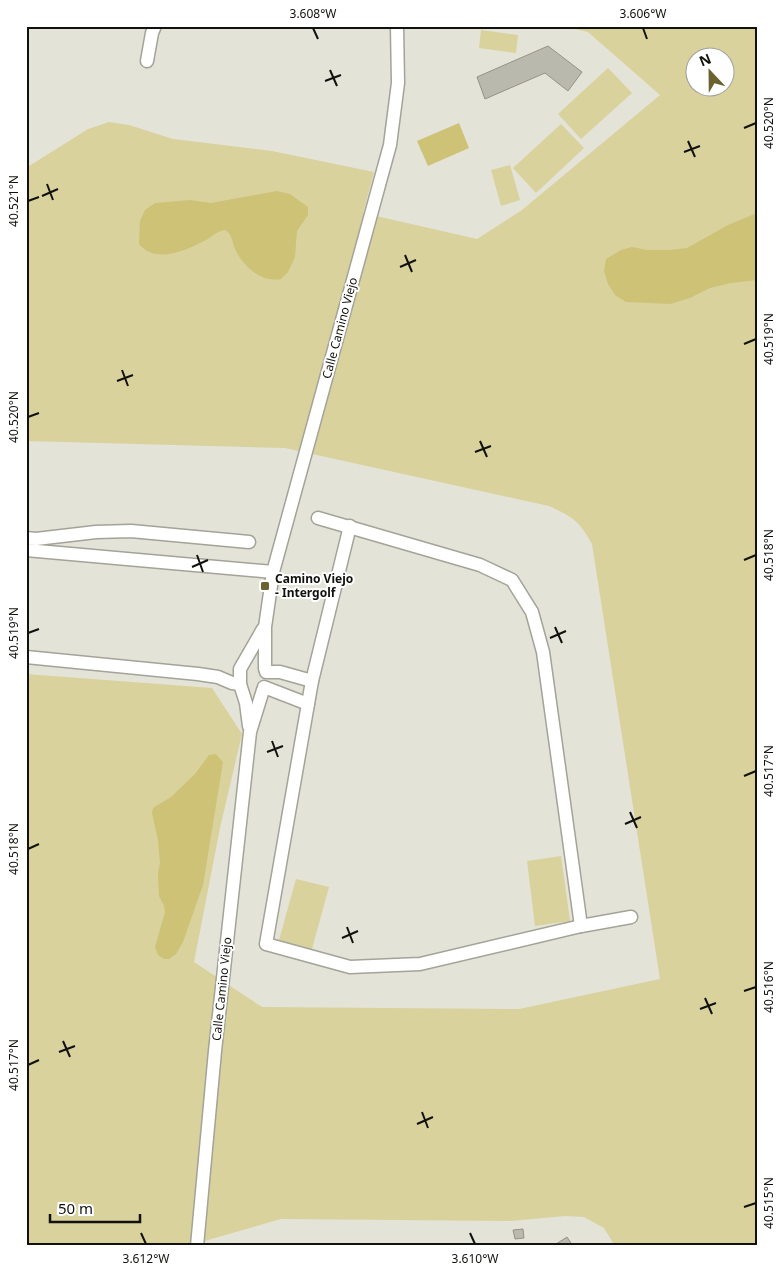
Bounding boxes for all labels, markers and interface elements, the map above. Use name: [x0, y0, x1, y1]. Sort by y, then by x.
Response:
text: 3.608°W: [290, 5, 336, 22]
text: 3.606°W: [620, 5, 666, 22]
north arrow: [686, 48, 736, 98]
text: N: [696, 49, 714, 70]
text: 40.520°N: [760, 97, 777, 149]
text: 40.521°N: [5, 175, 22, 227]
street label: Calle Camino Viejo: [318, 275, 361, 380]
text: 40.519°N: [760, 313, 777, 365]
text: 40.520°N: [5, 391, 22, 443]
text: 40.518°N: [760, 529, 777, 581]
place label: Camino Viejo - Intergolf: [275, 570, 353, 601]
marker: Camino Viejo - Intergolf: [259, 580, 271, 592]
text: 40.519°N: [5, 607, 22, 659]
text: 40.517°N: [760, 745, 777, 797]
text: 40.518°N: [5, 823, 22, 875]
street label: Calle Camino Viejo: [208, 936, 235, 1042]
text: 40.516°N: [760, 961, 777, 1013]
text: 40.517°N: [5, 1039, 22, 1091]
text: 40.515°N: [760, 1177, 777, 1229]
scale bar: [50, 1192, 140, 1224]
text: 50 m: [58, 1198, 93, 1218]
text: 3.612°W: [123, 1250, 169, 1267]
text: 3.610°W: [452, 1250, 498, 1267]

